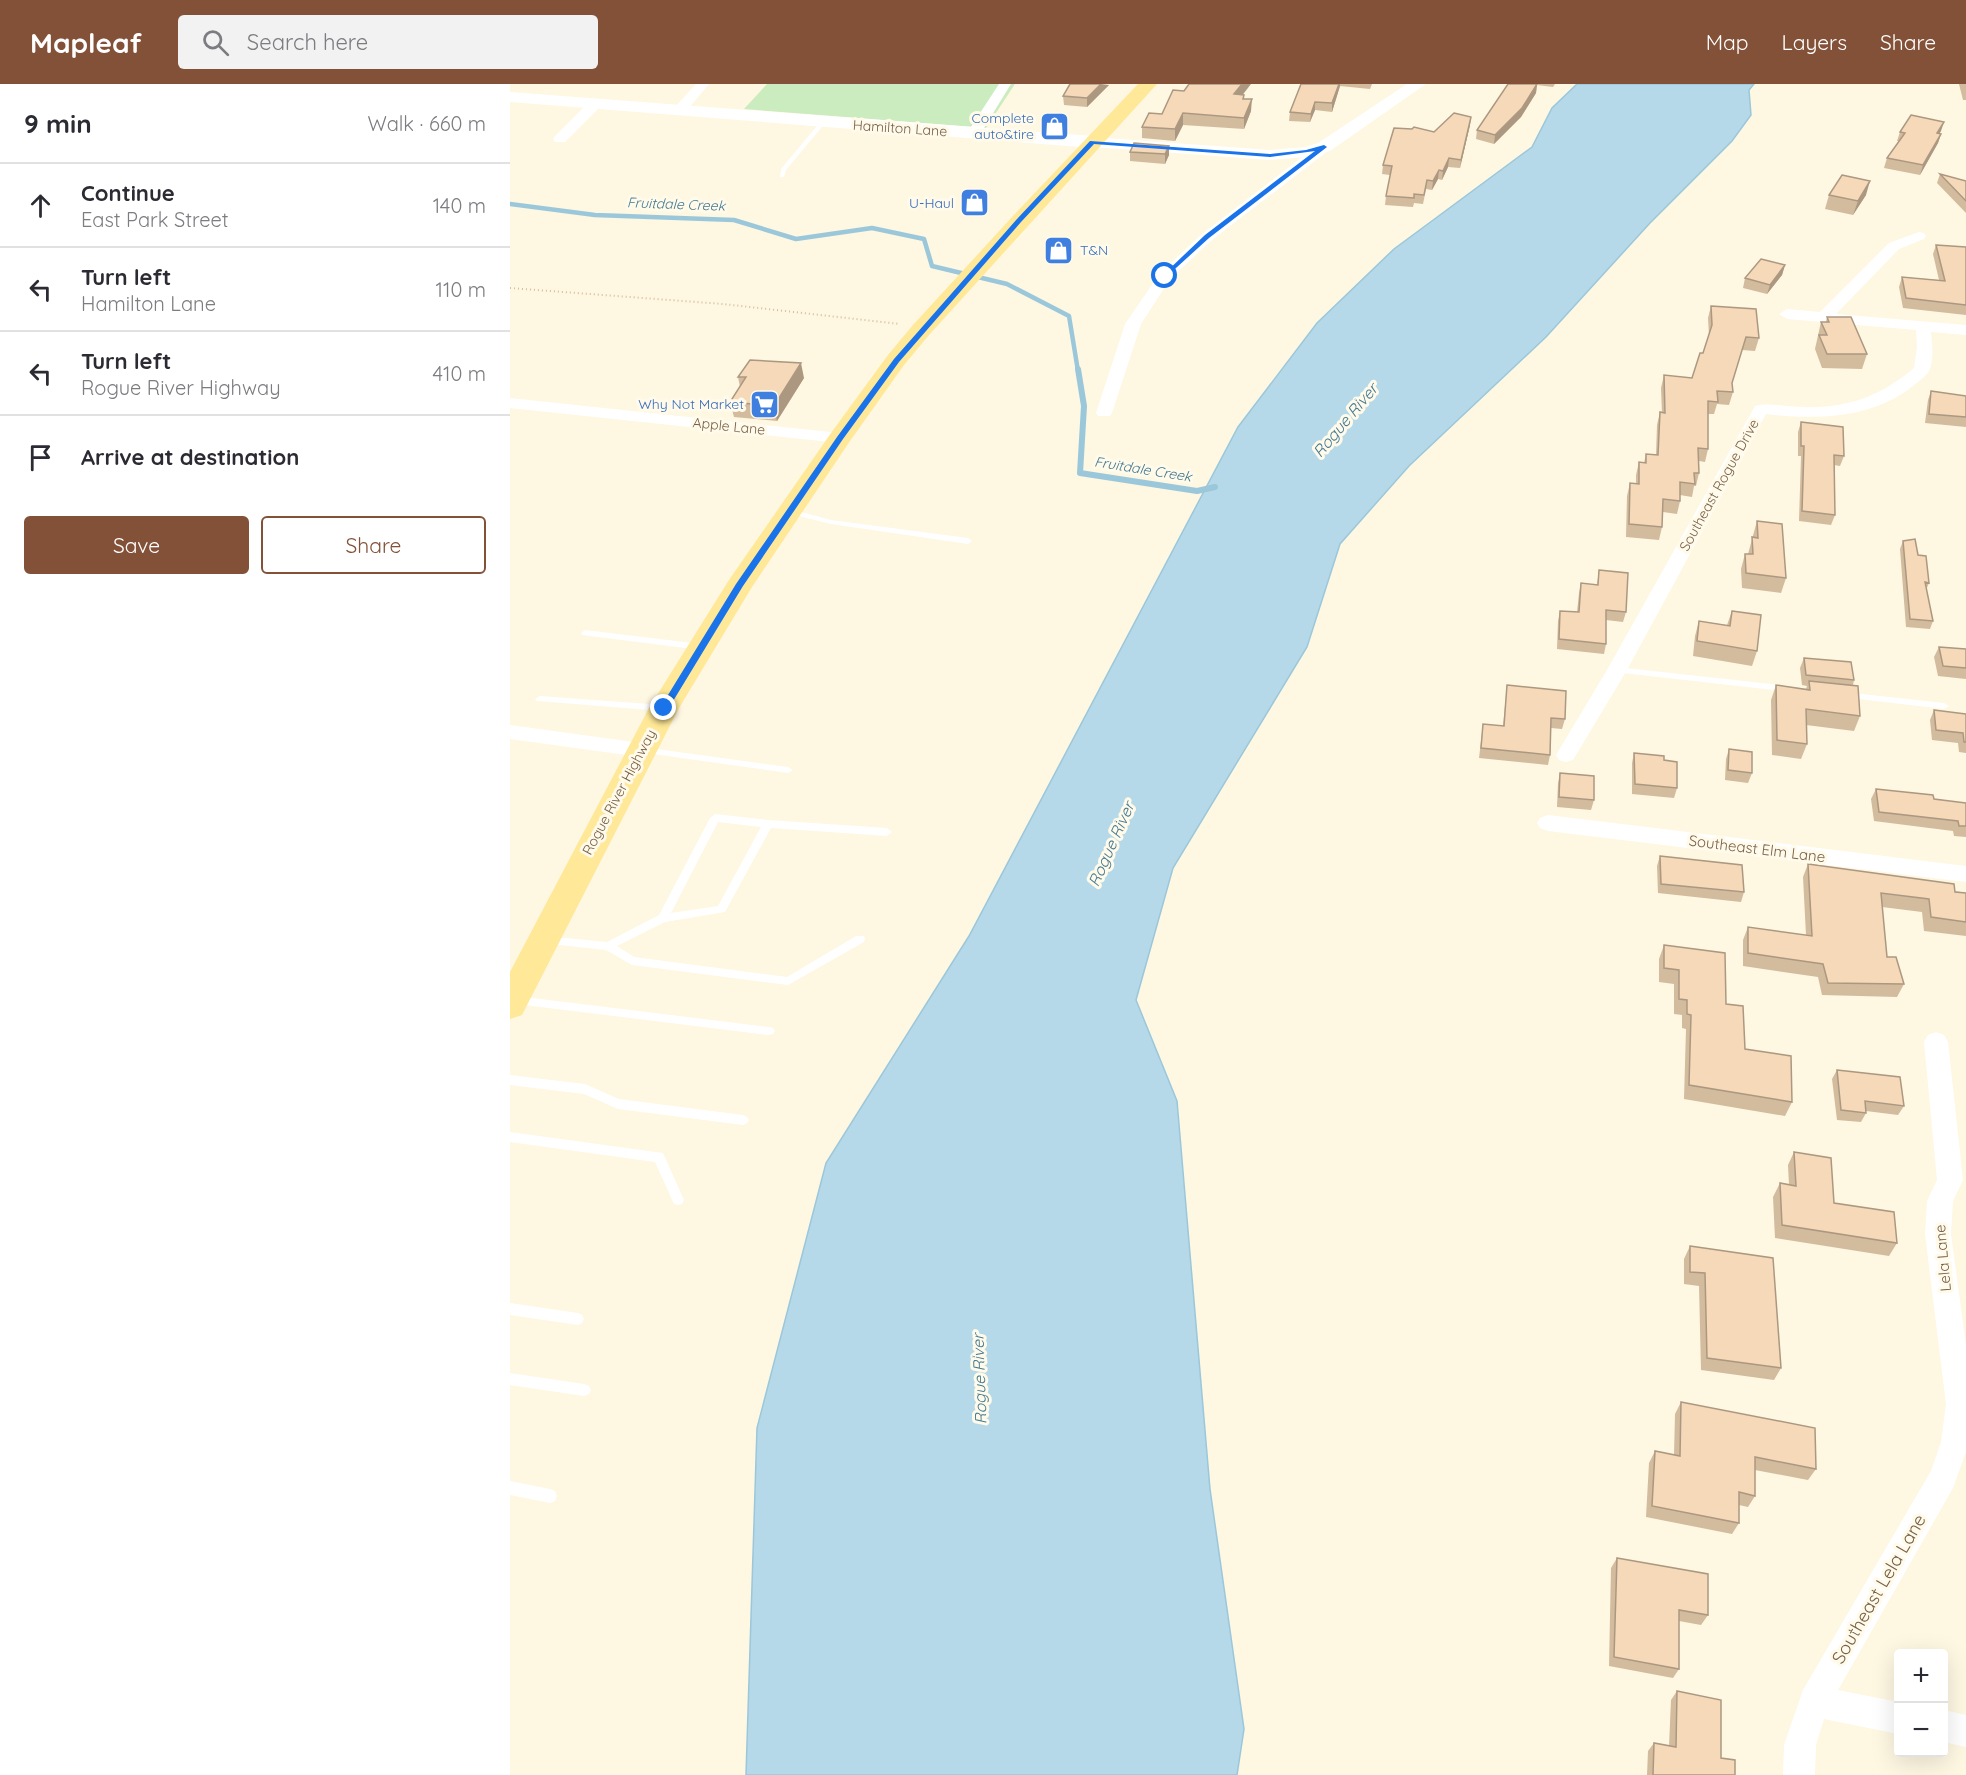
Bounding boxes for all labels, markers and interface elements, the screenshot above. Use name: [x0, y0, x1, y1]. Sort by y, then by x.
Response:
search box: [178, 15, 598, 69]
text: Mapleaf: [30, 25, 142, 60]
icon: search: [199, 26, 232, 59]
text: Search here: [247, 28, 368, 56]
text: Map: [1706, 29, 1749, 55]
text: Layers: [1782, 29, 1847, 55]
text: Share: [1880, 29, 1936, 55]
text: 9 min: [24, 107, 92, 140]
place label: Complete auto&tire: [972, 109, 1034, 143]
shop icon: Complete auto&tire: [1039, 110, 1071, 142]
text: Walk · 660 m: [368, 111, 486, 136]
street label: Hamilton Lane: [852, 116, 948, 140]
text: Continue: [81, 179, 175, 207]
shop icon: U-Haul: [959, 187, 991, 219]
icon: ahead: [24, 189, 57, 222]
text: 140 m: [433, 193, 486, 218]
water label: Fruitdale Creek: [627, 193, 727, 215]
place label: U-Haul: [909, 194, 954, 212]
text: East Park Street: [81, 207, 229, 232]
shop icon: T&N: [1043, 234, 1075, 266]
place label: T&N: [1080, 241, 1108, 259]
route start: [1151, 262, 1177, 288]
text: Turn left: [81, 263, 171, 291]
icon: left: [24, 273, 57, 306]
text: 110 m: [436, 277, 486, 302]
text: Hamilton Lane: [81, 291, 216, 316]
text: Turn left: [81, 347, 171, 375]
icon: left: [24, 357, 57, 390]
text: 410 m: [433, 361, 486, 386]
text: Rogue River Highway: [81, 375, 281, 400]
water label: Rogue River: [1308, 378, 1383, 461]
supermarket icon: Why Not Market: [749, 388, 781, 420]
place label: Why Not Market: [638, 395, 744, 413]
street label: Apple Lane: [692, 413, 766, 439]
street label: Southeast Rogue Drive: [1675, 416, 1763, 554]
icon: arrive: [24, 441, 57, 474]
text: Arrive at destination: [81, 443, 299, 471]
water label: Fruitdale Creek: [1093, 452, 1194, 486]
button: Save: [24, 516, 249, 574]
button: Share: [261, 516, 486, 574]
route end: [650, 694, 676, 720]
street label: Rogue River Highway: [578, 726, 660, 858]
water label: Rogue River: [1083, 797, 1139, 889]
street label: Southeast Elm Lane: [1688, 831, 1826, 866]
street label: Lela Lane: [1930, 1224, 1955, 1292]
water label: Rogue River: [967, 1332, 991, 1425]
street label: Southeast Lela Lane: [1826, 1510, 1931, 1668]
map controls: [1894, 1649, 1948, 1757]
button: +: [1894, 1649, 1948, 1703]
button: −: [1894, 1703, 1948, 1757]

